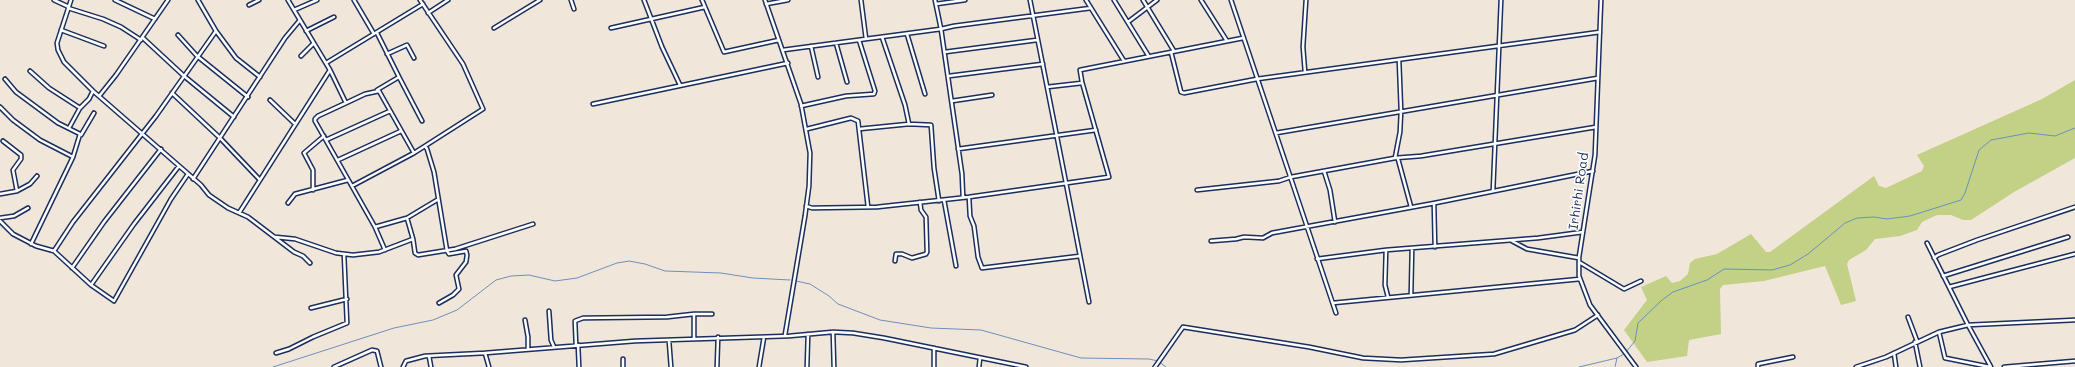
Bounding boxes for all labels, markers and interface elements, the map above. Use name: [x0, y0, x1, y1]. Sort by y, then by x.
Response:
street label: Irhirhi Road: [1566, 151, 1592, 231]

